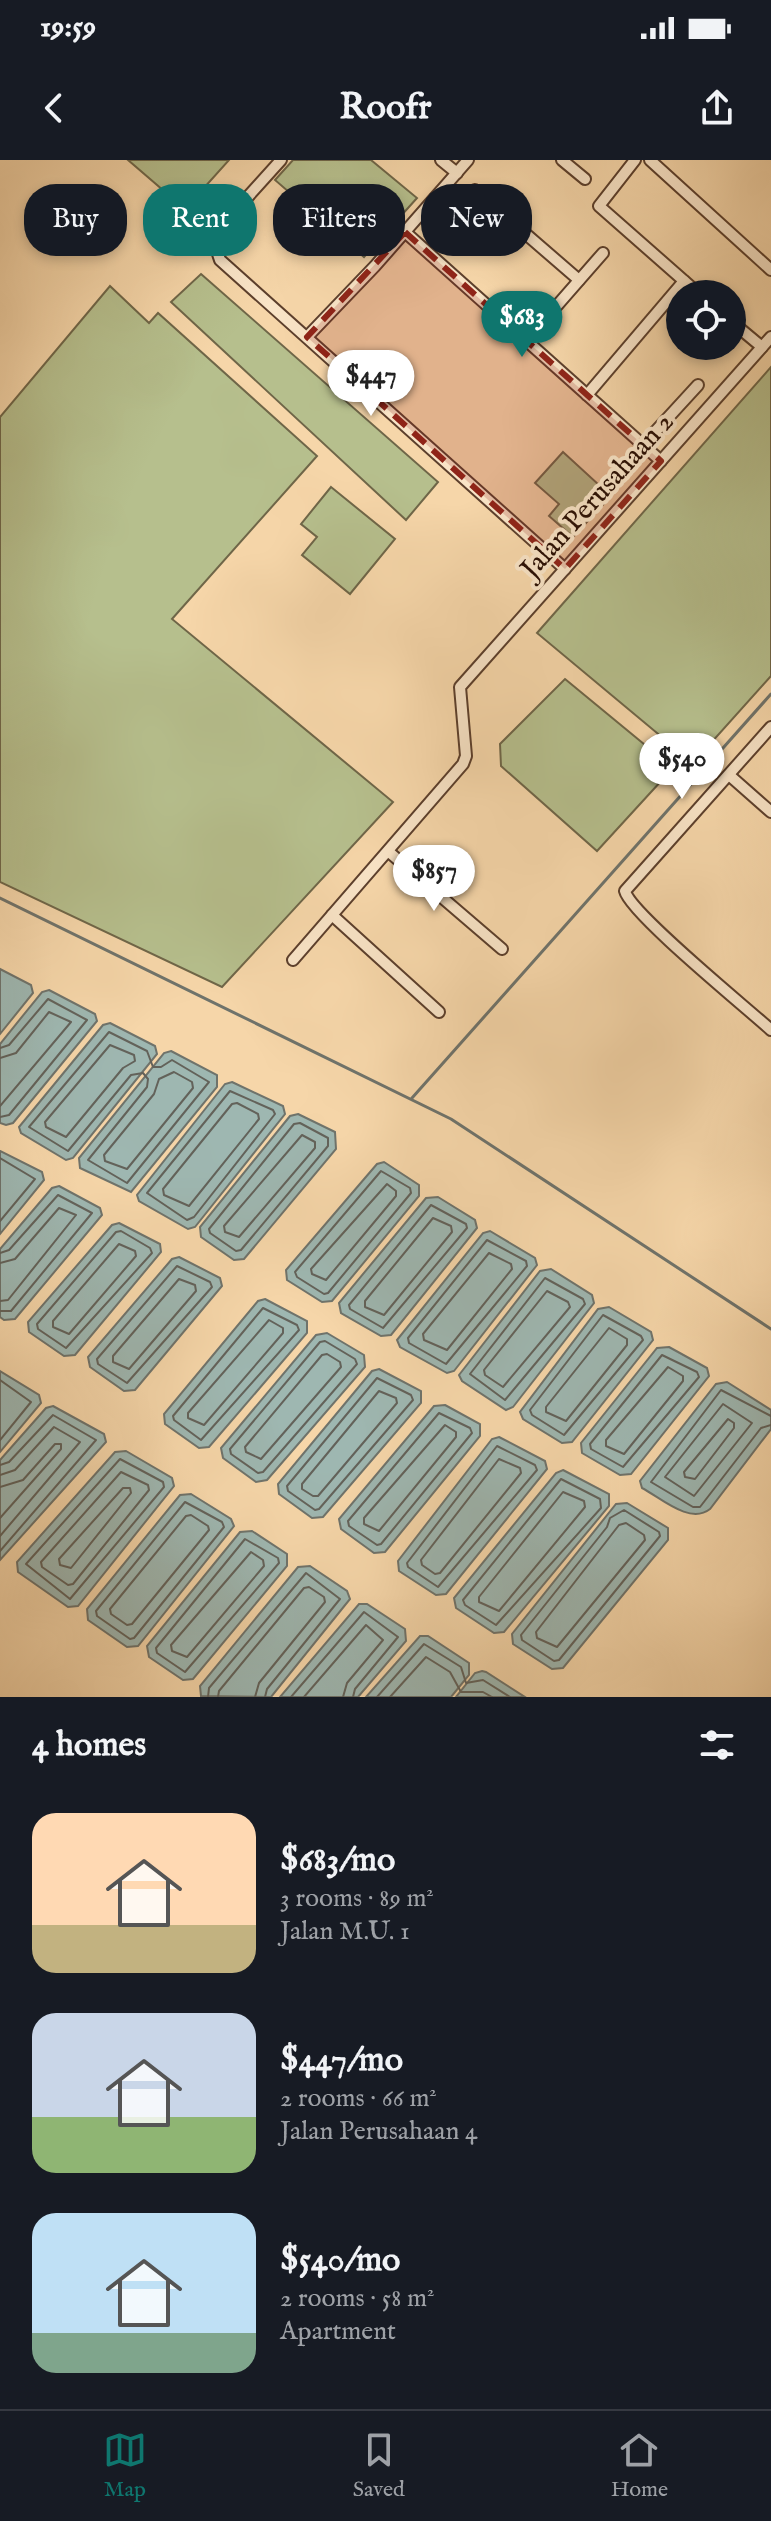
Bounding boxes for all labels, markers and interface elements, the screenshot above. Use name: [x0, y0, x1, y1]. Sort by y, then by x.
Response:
text: 19:59: [40, 9, 96, 47]
text: Roofr: [339, 85, 432, 131]
icon: back: [32, 86, 76, 130]
icon: share: [695, 86, 739, 130]
chip: Buy: [24, 184, 127, 256]
chip: Rent: [143, 184, 257, 256]
chip: Filters: [273, 184, 405, 256]
chip: New: [421, 184, 532, 256]
map controls: [666, 280, 746, 360]
button: locate: [666, 280, 746, 360]
pin: $683: [475, 291, 569, 359]
text: $683: [499, 300, 545, 333]
pin: $447: [324, 350, 418, 418]
text: $447: [345, 359, 397, 392]
street label: Jalan Perusahaan 2: [512, 405, 682, 589]
pin: $540: [635, 733, 729, 801]
text: $540: [657, 742, 707, 775]
pin: $857: [387, 845, 481, 913]
text: $857: [411, 854, 457, 887]
icon: filters: [695, 1723, 739, 1767]
text: 4 homes: [32, 1724, 146, 1767]
text: $683/mo: [280, 1839, 395, 1882]
icon: home: [96, 1845, 192, 1941]
text: 3 rooms · 89 m²: [280, 1882, 434, 1915]
text: Jalan M.U. 1: [280, 1915, 410, 1948]
text: $447/mo: [280, 2039, 403, 2082]
icon: home: [96, 2045, 192, 2141]
text: 2 rooms · 66 m²: [280, 2082, 437, 2115]
text: Jalan Perusahaan 4: [280, 2115, 478, 2148]
text: $540/mo: [280, 2239, 400, 2282]
icon: home: [96, 2245, 192, 2341]
text: 2 rooms · 58 m²: [280, 2282, 434, 2315]
text: Apartment: [280, 2315, 396, 2348]
tab: Map: [103, 2428, 147, 2504]
tab: Saved: [353, 2428, 405, 2504]
tab: Home: [611, 2428, 668, 2504]

